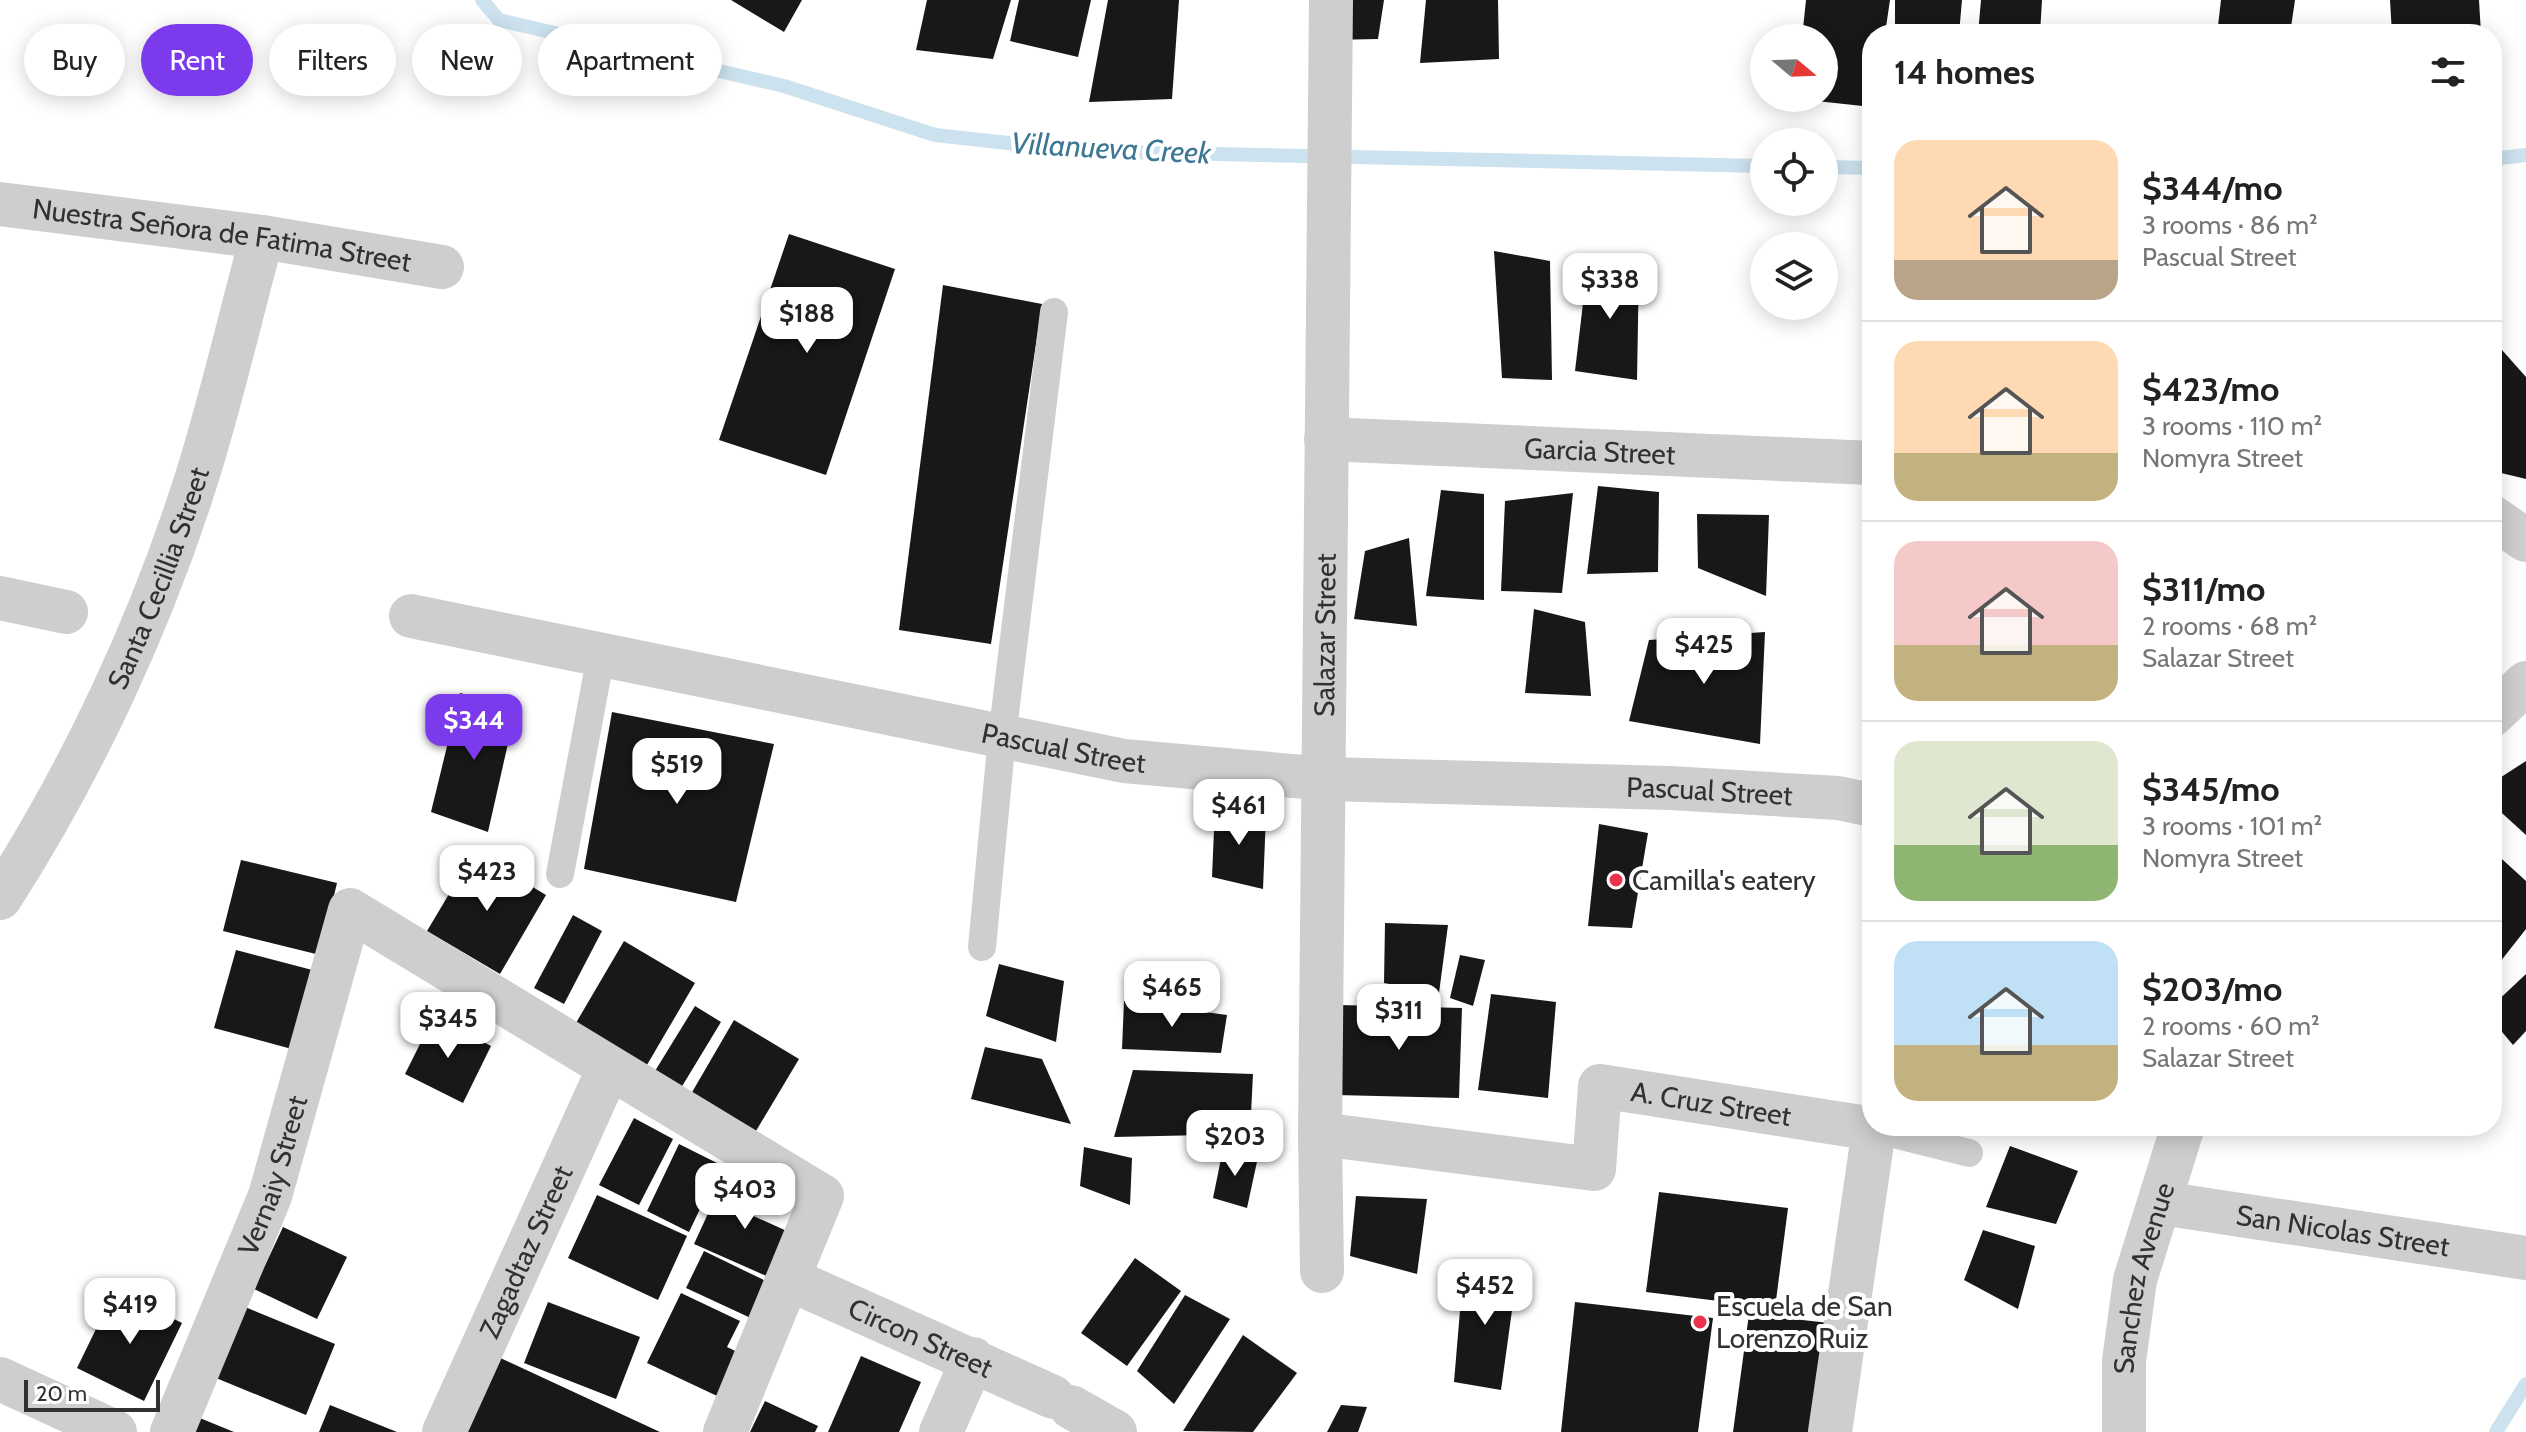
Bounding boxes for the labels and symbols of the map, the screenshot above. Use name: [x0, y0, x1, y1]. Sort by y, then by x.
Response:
north arrow: [1750, 24, 1838, 112]
water label: Villanueva Creek: [1010, 124, 1213, 172]
street label: Nuestra Señora de Fatima Street: [31, 191, 414, 279]
pin: $338: [1563, 253, 1657, 321]
pin: $188: [760, 287, 854, 355]
street label: Garcia Street: [1523, 431, 1676, 471]
street label: Santa Cecillia Street: [100, 463, 216, 694]
street label: Salazar Street: [1307, 553, 1343, 717]
pin: $425: [1657, 618, 1751, 686]
pin: $344: [427, 694, 521, 762]
street label: Pascual Street: [979, 715, 1147, 780]
pin: $519: [630, 738, 724, 806]
street label: Pascual Street: [1626, 770, 1793, 812]
pin: $461: [1192, 779, 1286, 847]
pin: $423: [440, 845, 534, 913]
place label: Camilla's eatery: [1632, 863, 1816, 897]
marker: Camilla's eatery: [1607, 871, 1625, 889]
pin: $465: [1125, 961, 1219, 1029]
pin: $311: [1352, 984, 1446, 1052]
pin: $345: [401, 992, 495, 1060]
street label: A. Cruz Street: [1629, 1074, 1794, 1133]
street label: Vernaiy Street: [230, 1092, 314, 1260]
pin: $203: [1188, 1110, 1282, 1178]
street label: Zagadtaz Street: [472, 1160, 580, 1343]
pin: $403: [698, 1163, 792, 1231]
street label: Sanchez Avenue: [2107, 1178, 2181, 1374]
street label: San Nicolas Street: [2234, 1198, 2452, 1263]
pin: $452: [1438, 1259, 1532, 1327]
pin: $419: [83, 1278, 177, 1346]
place label: Escuela de San Lorenzo Ruiz: [1716, 1289, 1893, 1355]
street label: Circon Street: [843, 1291, 998, 1385]
marker: Escuela de San Lorenzo Ruiz: [1691, 1313, 1709, 1331]
scale bar: [24, 1376, 160, 1412]

